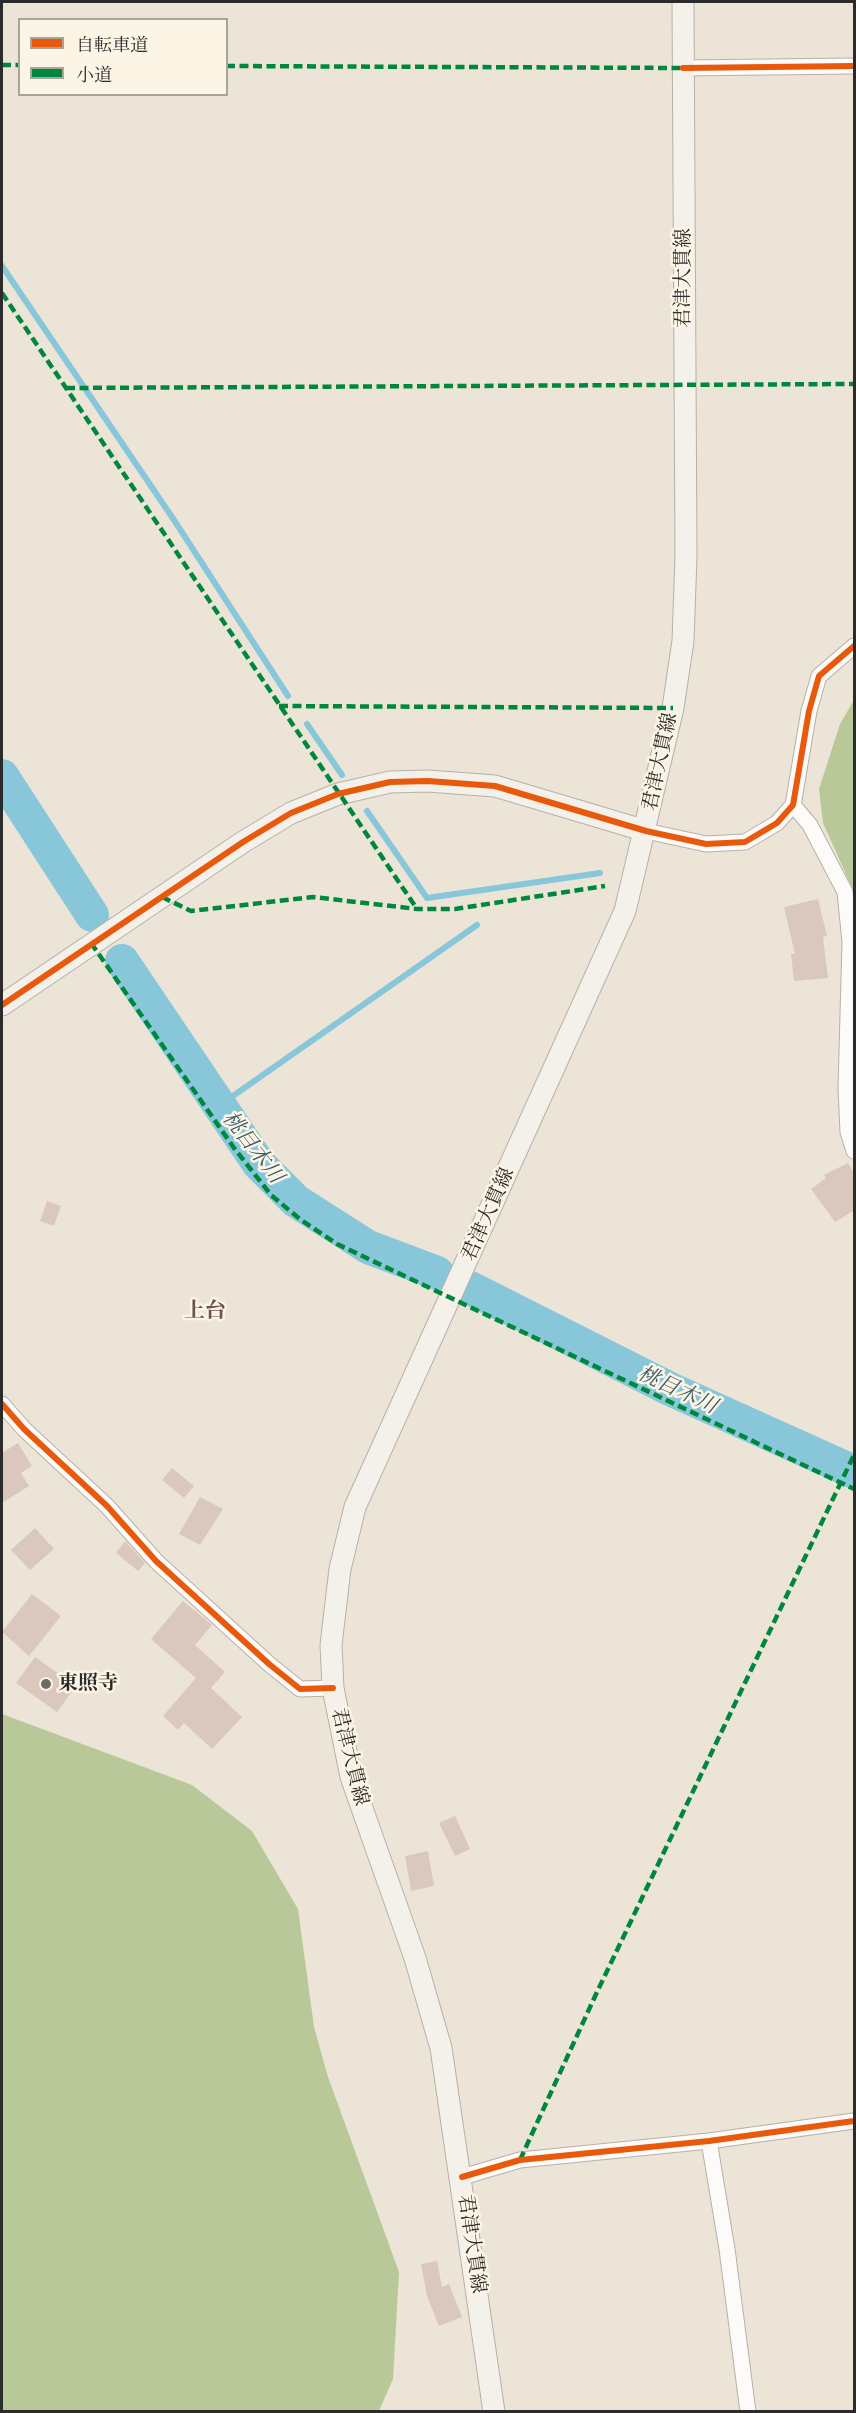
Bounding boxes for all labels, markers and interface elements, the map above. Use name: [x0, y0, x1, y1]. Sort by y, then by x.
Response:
legend: [18, 18, 228, 96]
text: 自転車道: [76, 34, 148, 57]
text: 小道: [76, 64, 112, 87]
street label: 君津大貫線: [672, 228, 696, 328]
street label: 君津大貫線: [639, 711, 683, 813]
water label: 桃目木川: [216, 1107, 288, 1189]
street label: 君津大貫線: [458, 1164, 520, 1266]
district label: 上台: [184, 1299, 226, 1325]
water label: 桃目木川: [634, 1362, 720, 1420]
place label: 東照寺: [58, 1672, 118, 1696]
marker: 東照寺: [39, 1677, 53, 1691]
street label: 君津大貫線: [325, 1706, 373, 1808]
street label: 君津大貫線: [452, 2193, 490, 2295]

